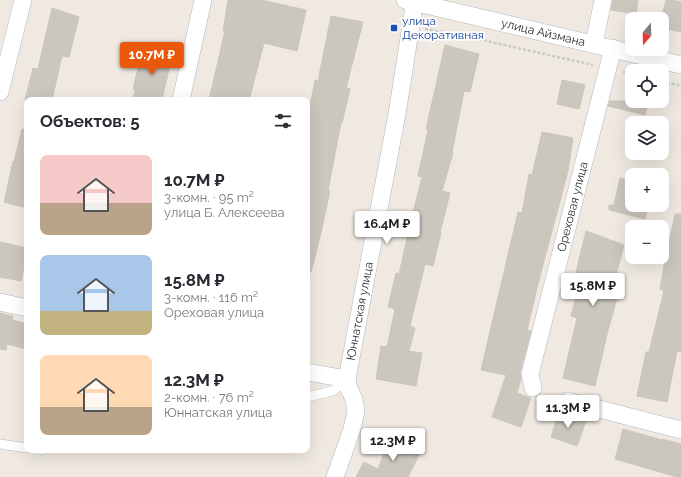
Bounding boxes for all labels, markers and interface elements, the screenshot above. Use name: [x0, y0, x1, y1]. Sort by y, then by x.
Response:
north arrow: [625, 12, 669, 56]
map controls: [625, 12, 669, 264]
place label: улица Декоративная: [402, 14, 484, 42]
street label: улица Айзмана: [500, 16, 587, 49]
marker: улица Декоративная: [389, 23, 399, 33]
pin: 10.7M ₽: [115, 42, 189, 76]
text: 10.7M ₽: [129, 47, 175, 62]
button: locate: [625, 64, 669, 108]
icon: filters: [272, 110, 294, 132]
text: Объектов: 5: [40, 111, 140, 131]
button: layers: [625, 116, 669, 160]
street label: Ореховая улица: [554, 160, 591, 253]
button: +: [625, 168, 669, 212]
text: 10.7M ₽: [164, 170, 225, 190]
icon: home: [72, 171, 120, 219]
text: 3-комн. · 95 m²: [164, 190, 254, 205]
text: улица Б. Алексеева: [164, 205, 285, 220]
pin: 16.4M ₽: [350, 211, 424, 245]
text: 16.4M ₽: [364, 216, 410, 231]
button: −: [625, 220, 669, 264]
street label: Юннатская улица: [344, 261, 376, 362]
text: 15.8M ₽: [164, 270, 225, 290]
icon: home: [72, 271, 120, 319]
pin: 15.8M ₽: [556, 273, 630, 307]
text: 15.8M ₽: [570, 278, 616, 293]
text: 3-комн. · 116 m²: [164, 290, 258, 305]
text: Ореховая улица: [164, 305, 264, 320]
text: 12.3M ₽: [164, 370, 224, 390]
icon: home: [72, 371, 120, 419]
text: 2-комн. · 76 m²: [164, 390, 254, 405]
pin: 11.3M ₽: [531, 395, 605, 429]
text: 11.3M ₽: [546, 400, 590, 415]
text: Юннатская улица: [164, 405, 272, 420]
pin: 12.3M ₽: [356, 428, 430, 462]
text: 12.3M ₽: [370, 433, 416, 448]

